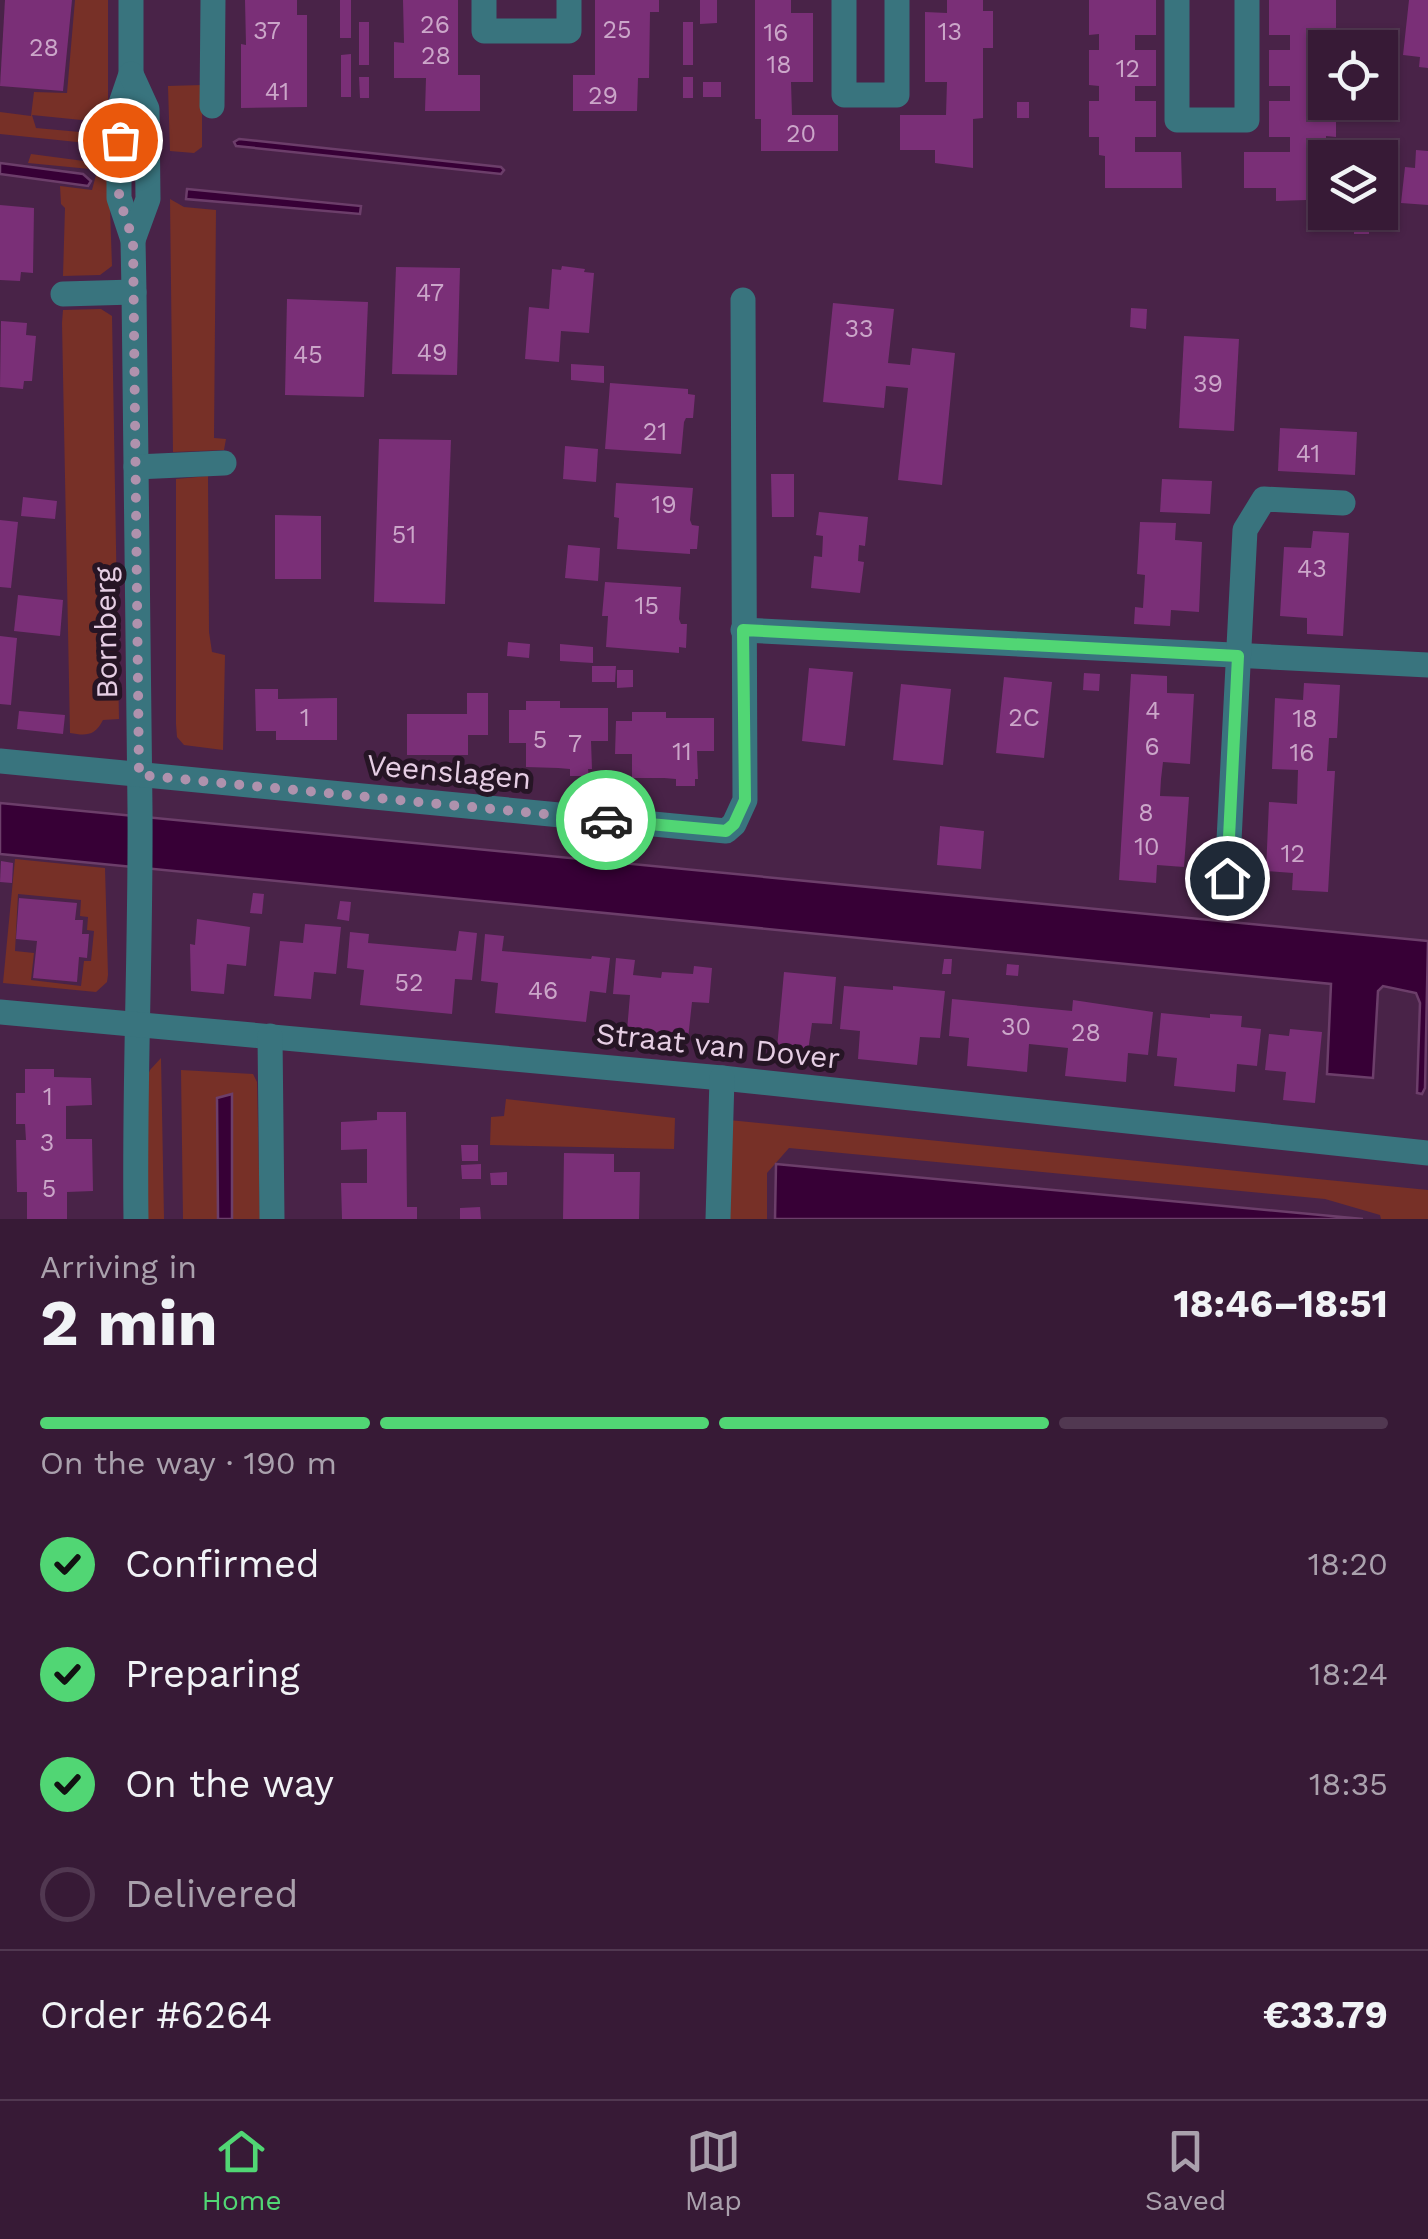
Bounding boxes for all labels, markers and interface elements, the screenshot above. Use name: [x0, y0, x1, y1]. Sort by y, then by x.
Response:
house number: 26: [420, 10, 450, 39]
house number: 25: [602, 15, 632, 44]
house number: 37: [253, 16, 281, 45]
house number: 13: [938, 17, 962, 46]
house number: 16: [764, 18, 788, 47]
map controls: [1308, 30, 1398, 230]
button: locate: [1308, 30, 1398, 120]
house number: 28: [29, 33, 59, 62]
house number: 28: [421, 41, 451, 70]
house number: 18: [766, 50, 792, 79]
house number: 12: [1116, 54, 1140, 83]
house number: 41: [265, 77, 289, 106]
house number: 29: [588, 81, 618, 110]
pin: [78, 98, 163, 183]
icon: bag: [93, 113, 148, 168]
house number: 20: [786, 119, 816, 148]
button: layers: [1308, 140, 1398, 230]
house number: 47: [416, 278, 444, 307]
house number: 33: [844, 314, 874, 343]
house number: 49: [417, 338, 447, 367]
house number: 45: [293, 340, 323, 369]
house number: 39: [1193, 369, 1223, 398]
house number: 21: [643, 417, 667, 446]
house number: 41: [1296, 439, 1320, 468]
house number: 19: [651, 490, 677, 519]
house number: 51: [392, 520, 416, 549]
house number: 43: [1297, 554, 1327, 583]
street label: Bornberg: [87, 567, 124, 699]
house number: 15: [635, 591, 659, 620]
house number: 4: [1145, 696, 1161, 725]
house number: 1: [300, 703, 310, 732]
house number: 2C: [1008, 703, 1040, 732]
house number: 18: [1292, 704, 1318, 733]
house number: 5: [533, 725, 547, 754]
house number: 7: [568, 729, 582, 758]
house number: 6: [1144, 732, 1160, 761]
house number: 11: [672, 737, 692, 766]
house number: 16: [1290, 738, 1314, 767]
street label: Veenslagen: [365, 747, 533, 796]
courier: [556, 770, 656, 870]
icon: car: [579, 793, 634, 848]
house number: 8: [1138, 798, 1154, 827]
house number: 10: [1134, 832, 1160, 861]
pin: [1185, 836, 1270, 921]
house number: 12: [1281, 839, 1305, 868]
icon: home: [1200, 851, 1255, 906]
house number: 52: [394, 968, 424, 997]
house number: 46: [528, 976, 558, 1005]
house number: 30: [1001, 1012, 1031, 1041]
street label: Straat van Dover: [594, 1015, 842, 1076]
house number: 28: [1071, 1018, 1101, 1047]
house number: 1: [43, 1082, 53, 1111]
house number: 3: [40, 1128, 54, 1157]
house number: 5: [42, 1174, 56, 1203]
text: Arriving in: [40, 1248, 197, 1286]
text: 18:46–18:51: [1173, 1282, 1388, 1326]
text: 2 min: [40, 1285, 218, 1361]
text: On the way · 190 m: [40, 1444, 337, 1482]
icon: check: [40, 1537, 95, 1592]
text: Confirmed: [125, 1542, 320, 1586]
text: 18:20: [1308, 1545, 1388, 1583]
icon: check: [40, 1647, 95, 1702]
text: Preparing: [125, 1652, 300, 1696]
text: 18:24: [1309, 1655, 1388, 1693]
icon: check: [40, 1757, 95, 1812]
text: On the way: [125, 1762, 334, 1806]
text: 18:35: [1309, 1765, 1388, 1803]
text: Delivered: [125, 1872, 298, 1916]
text: Order #6264: [40, 1993, 272, 2037]
text: €33.79: [1263, 1993, 1388, 2037]
tab: Home: [202, 2124, 282, 2217]
tab: Map: [685, 2124, 742, 2217]
tab: Saved: [1145, 2124, 1226, 2217]

